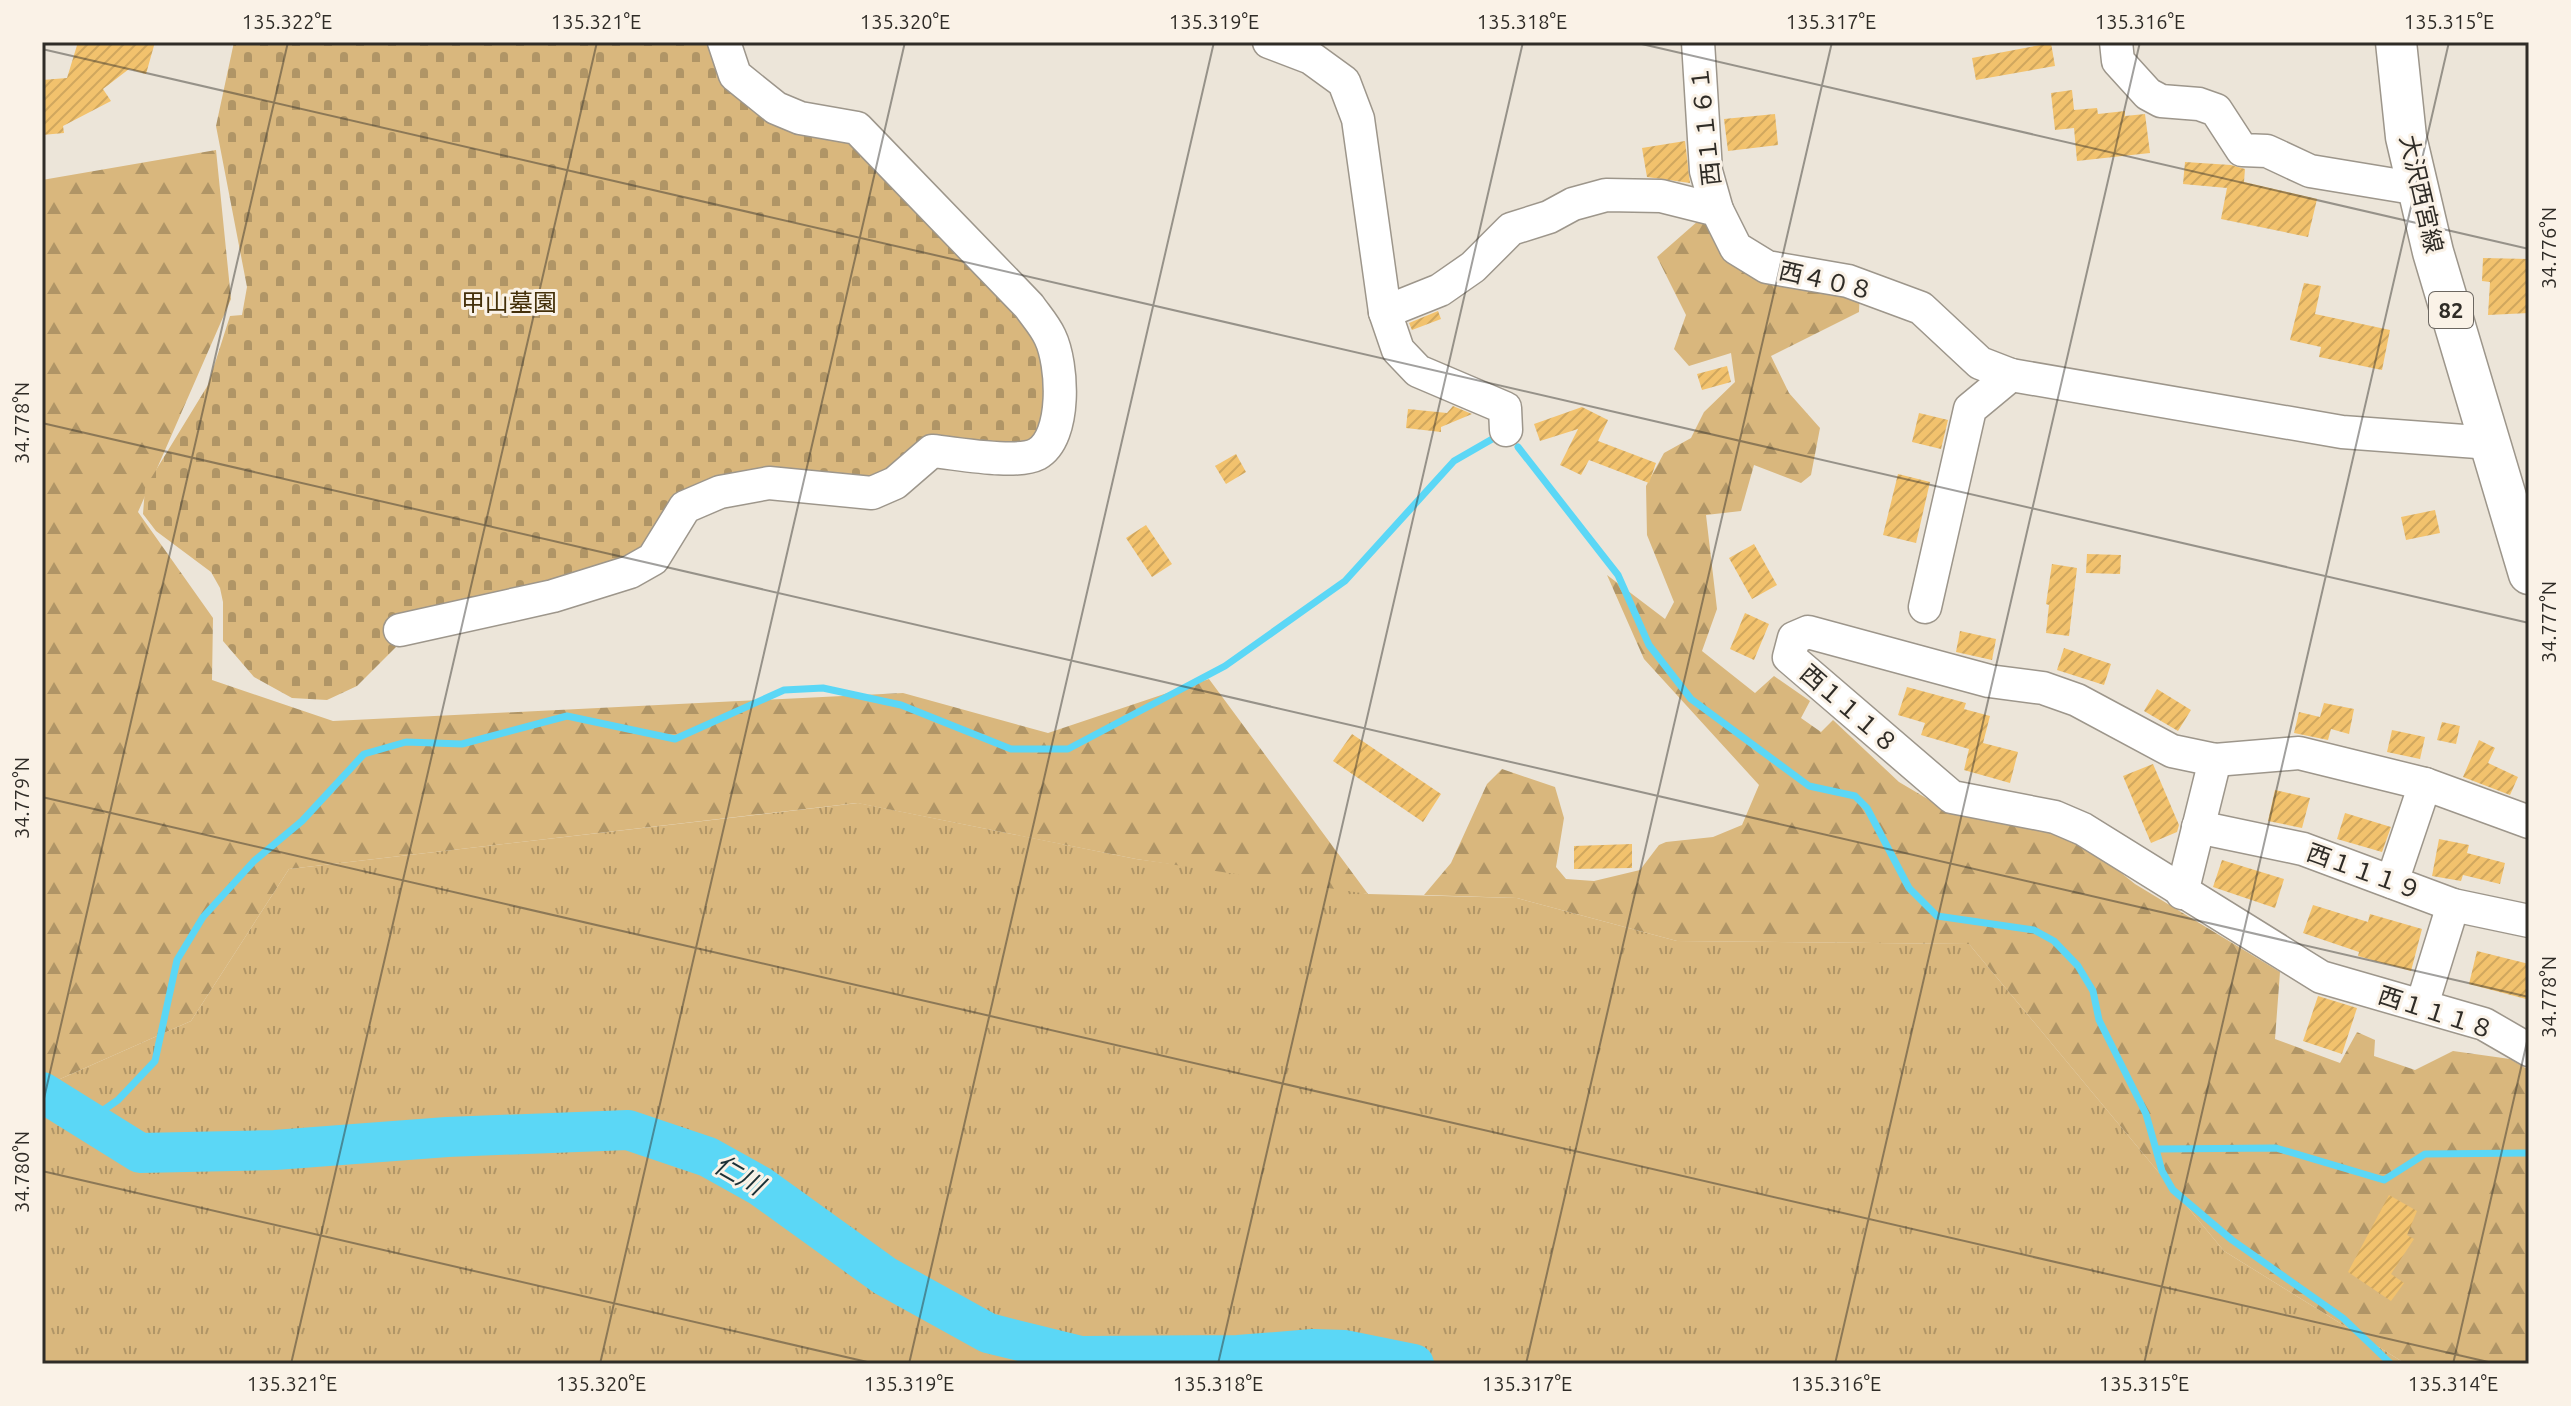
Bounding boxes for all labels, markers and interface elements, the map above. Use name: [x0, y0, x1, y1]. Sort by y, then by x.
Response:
text: 135.322°E: [242, 10, 332, 33]
text: 135.321°E: [551, 10, 641, 33]
text: 135.320°E: [860, 10, 950, 33]
text: 135.319°E: [1169, 10, 1259, 33]
text: 135.318°E: [1477, 10, 1567, 33]
text: 135.317°E: [1786, 10, 1876, 33]
text: 135.316°E: [2095, 10, 2185, 33]
text: 135.315°E: [2404, 10, 2494, 33]
street label: 西１１６１: [1686, 65, 1725, 187]
street label: 大沢西宮線: [2395, 132, 2448, 255]
text: 34.776°N: [2537, 207, 2560, 289]
street label: 西４０８: [1776, 257, 1876, 304]
park label: 甲山墓園: [461, 289, 557, 316]
road number: 82: [2429, 292, 2473, 328]
text: 34.778°N: [10, 382, 33, 464]
text: 34.777°N: [2537, 581, 2560, 663]
street label: 西１１１８: [1795, 659, 1903, 758]
text: 34.779°N: [10, 757, 33, 839]
street label: 西１１１９: [2303, 838, 2425, 905]
text: 34.778°N: [2537, 956, 2560, 1038]
street label: 西１１１８: [2375, 981, 2497, 1044]
text: 34.780°N: [10, 1131, 33, 1213]
water label: 仁川: [709, 1149, 772, 1202]
text: 135.321°E: [247, 1372, 337, 1395]
text: 135.320°E: [556, 1372, 646, 1395]
text: 135.319°E: [864, 1372, 954, 1395]
text: 135.318°E: [1173, 1372, 1263, 1395]
text: 135.317°E: [1482, 1372, 1572, 1395]
text: 135.316°E: [1791, 1372, 1881, 1395]
text: 135.315°E: [2099, 1372, 2189, 1395]
text: 135.314°E: [2408, 1372, 2498, 1395]

